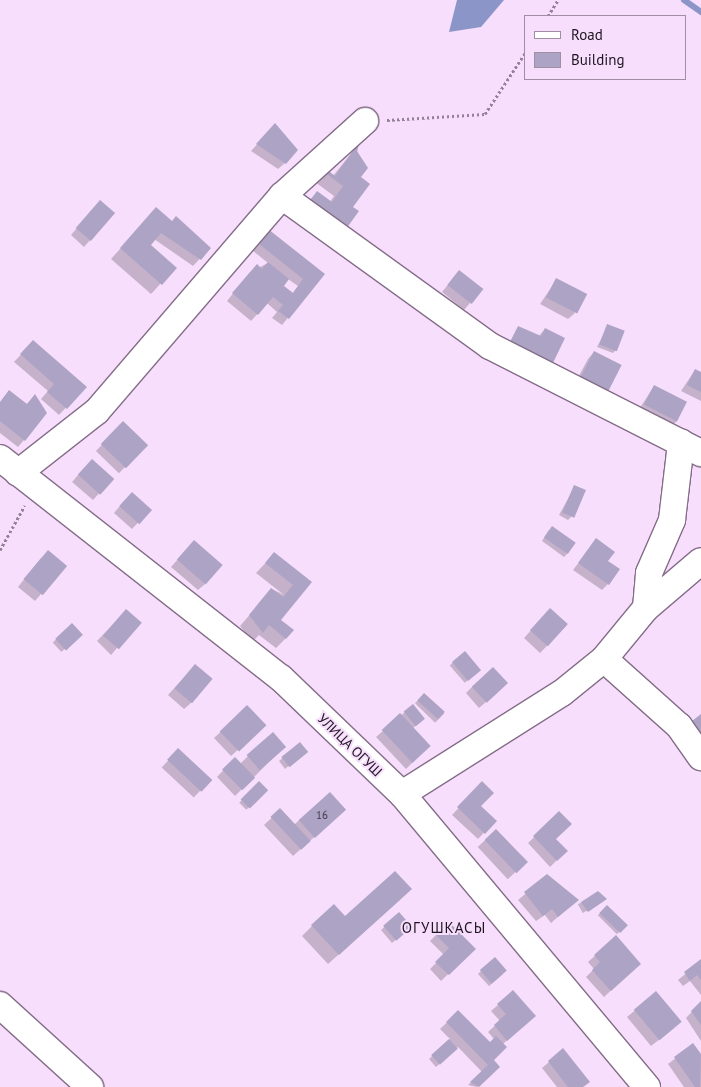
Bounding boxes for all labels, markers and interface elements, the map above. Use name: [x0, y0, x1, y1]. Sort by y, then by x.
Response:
legend: [524, 15, 686, 80]
text: Road: [571, 25, 603, 44]
text: Building: [571, 50, 625, 69]
street label: УЛИЦА ОГУШ: [314, 710, 386, 780]
house number: 16: [316, 808, 328, 822]
district label: ОГУШКАСЫ: [401, 919, 487, 937]

